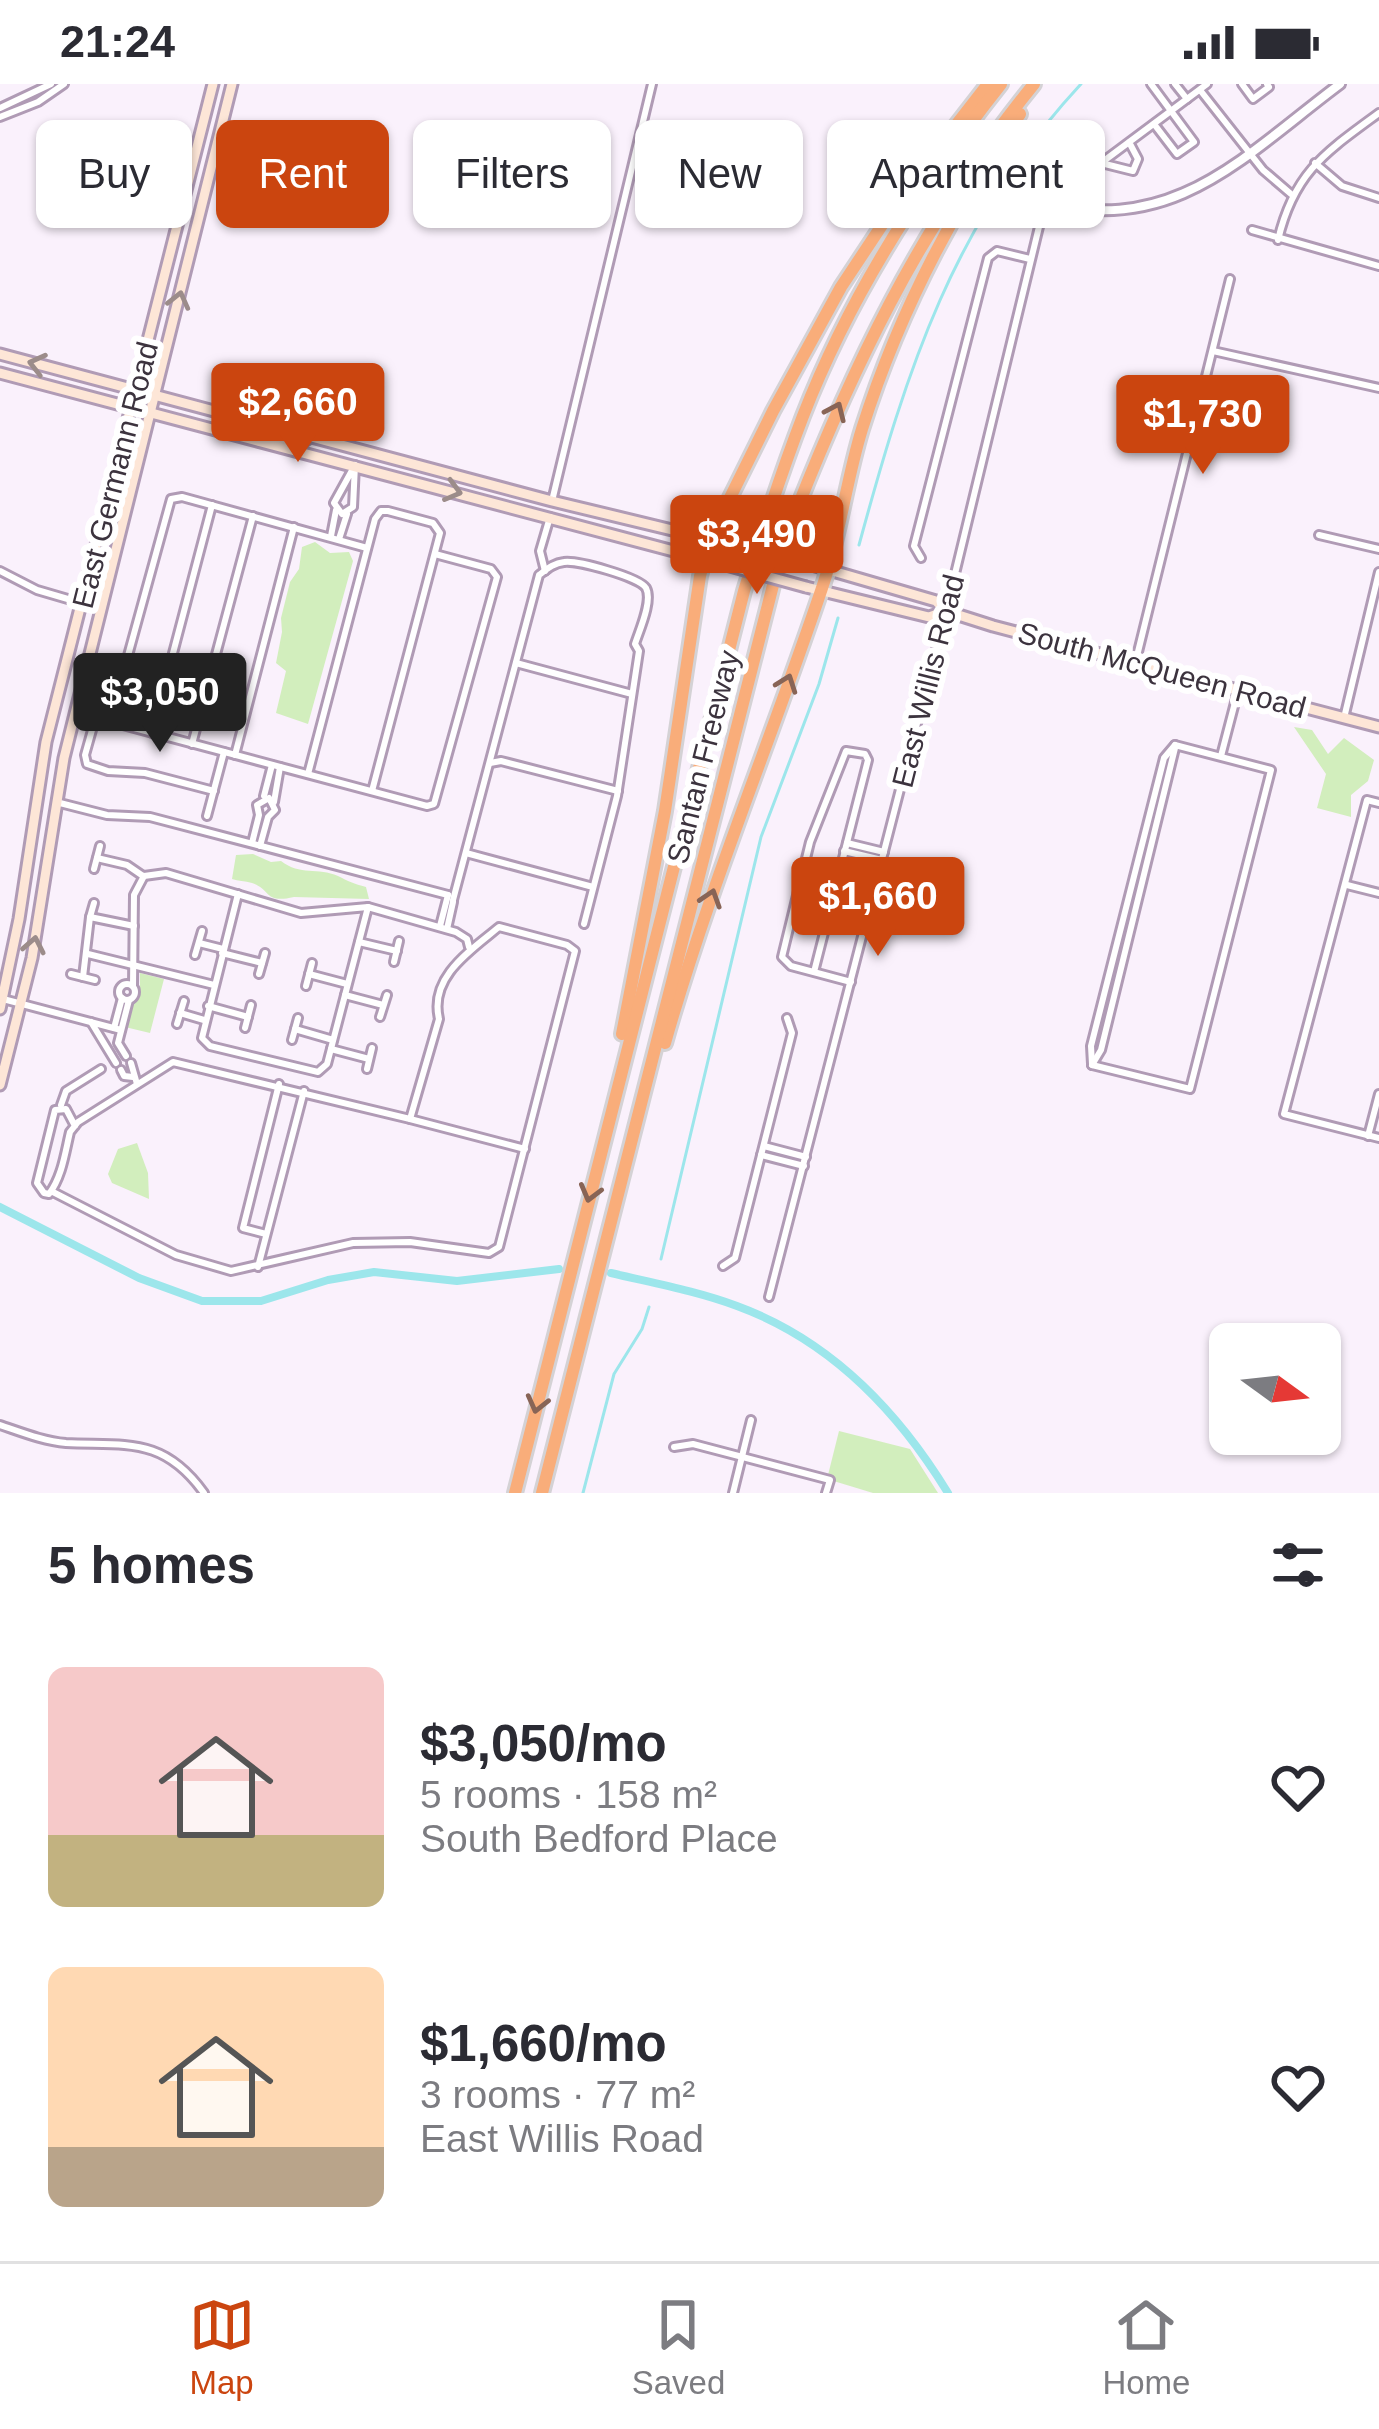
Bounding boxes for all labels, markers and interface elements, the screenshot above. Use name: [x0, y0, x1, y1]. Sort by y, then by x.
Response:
text: 21:24: [60, 16, 175, 67]
chip: Buy: [36, 120, 192, 228]
chip: Rent: [216, 120, 389, 228]
chip: Filters: [413, 120, 611, 228]
chip: New: [635, 120, 803, 228]
chip: Apartment: [827, 120, 1105, 228]
one-way arrow: [165, 290, 190, 310]
street label: East Germann Road: [66, 338, 164, 612]
one-way arrow: [28, 353, 48, 378]
pin: $2,660: [200, 363, 396, 465]
pin: $1,730: [1105, 375, 1301, 477]
text: $2,660: [238, 380, 358, 423]
text: $1,730: [1143, 392, 1263, 435]
one-way arrow: [822, 402, 846, 423]
one-way arrow: [442, 477, 462, 502]
pin: $3,490: [659, 495, 855, 597]
text: $3,490: [697, 512, 817, 555]
street label: East Willis Road: [886, 571, 970, 791]
street label: South McQueen Road: [1014, 616, 1310, 724]
street label: Santan Freeway: [661, 647, 745, 867]
pin: $3,050: [62, 653, 258, 755]
text: $3,050: [100, 670, 220, 713]
one-way arrow: [772, 673, 797, 694]
pin: $1,660: [780, 857, 976, 959]
text: $1,660: [818, 874, 938, 917]
one-way arrow: [697, 889, 721, 910]
one-way arrow: [20, 936, 46, 956]
one-way arrow: [580, 1182, 605, 1203]
north arrow: [1209, 1323, 1341, 1455]
map controls: [1209, 1323, 1341, 1455]
one-way arrow: [526, 1393, 551, 1414]
icon: filters: [1265, 1532, 1331, 1598]
text: 5 homes: [48, 1537, 255, 1594]
icon: home: [144, 1715, 288, 1859]
text: $3,050/mo: [420, 1715, 667, 1772]
icon: heart: [1265, 1754, 1331, 1820]
text: 5 rooms · 158 m²: [420, 1773, 717, 1816]
text: South Bedford Place: [420, 1817, 778, 1860]
icon: home: [144, 2015, 288, 2159]
text: $1,660/mo: [420, 2015, 667, 2072]
icon: heart: [1265, 2054, 1331, 2120]
text: 3 rooms · 77 m²: [420, 2073, 695, 2116]
text: East Willis Road: [420, 2117, 704, 2160]
tab: Map: [189, 2292, 255, 2402]
tab: Saved: [632, 2292, 725, 2402]
tab: Home: [1102, 2292, 1190, 2402]

